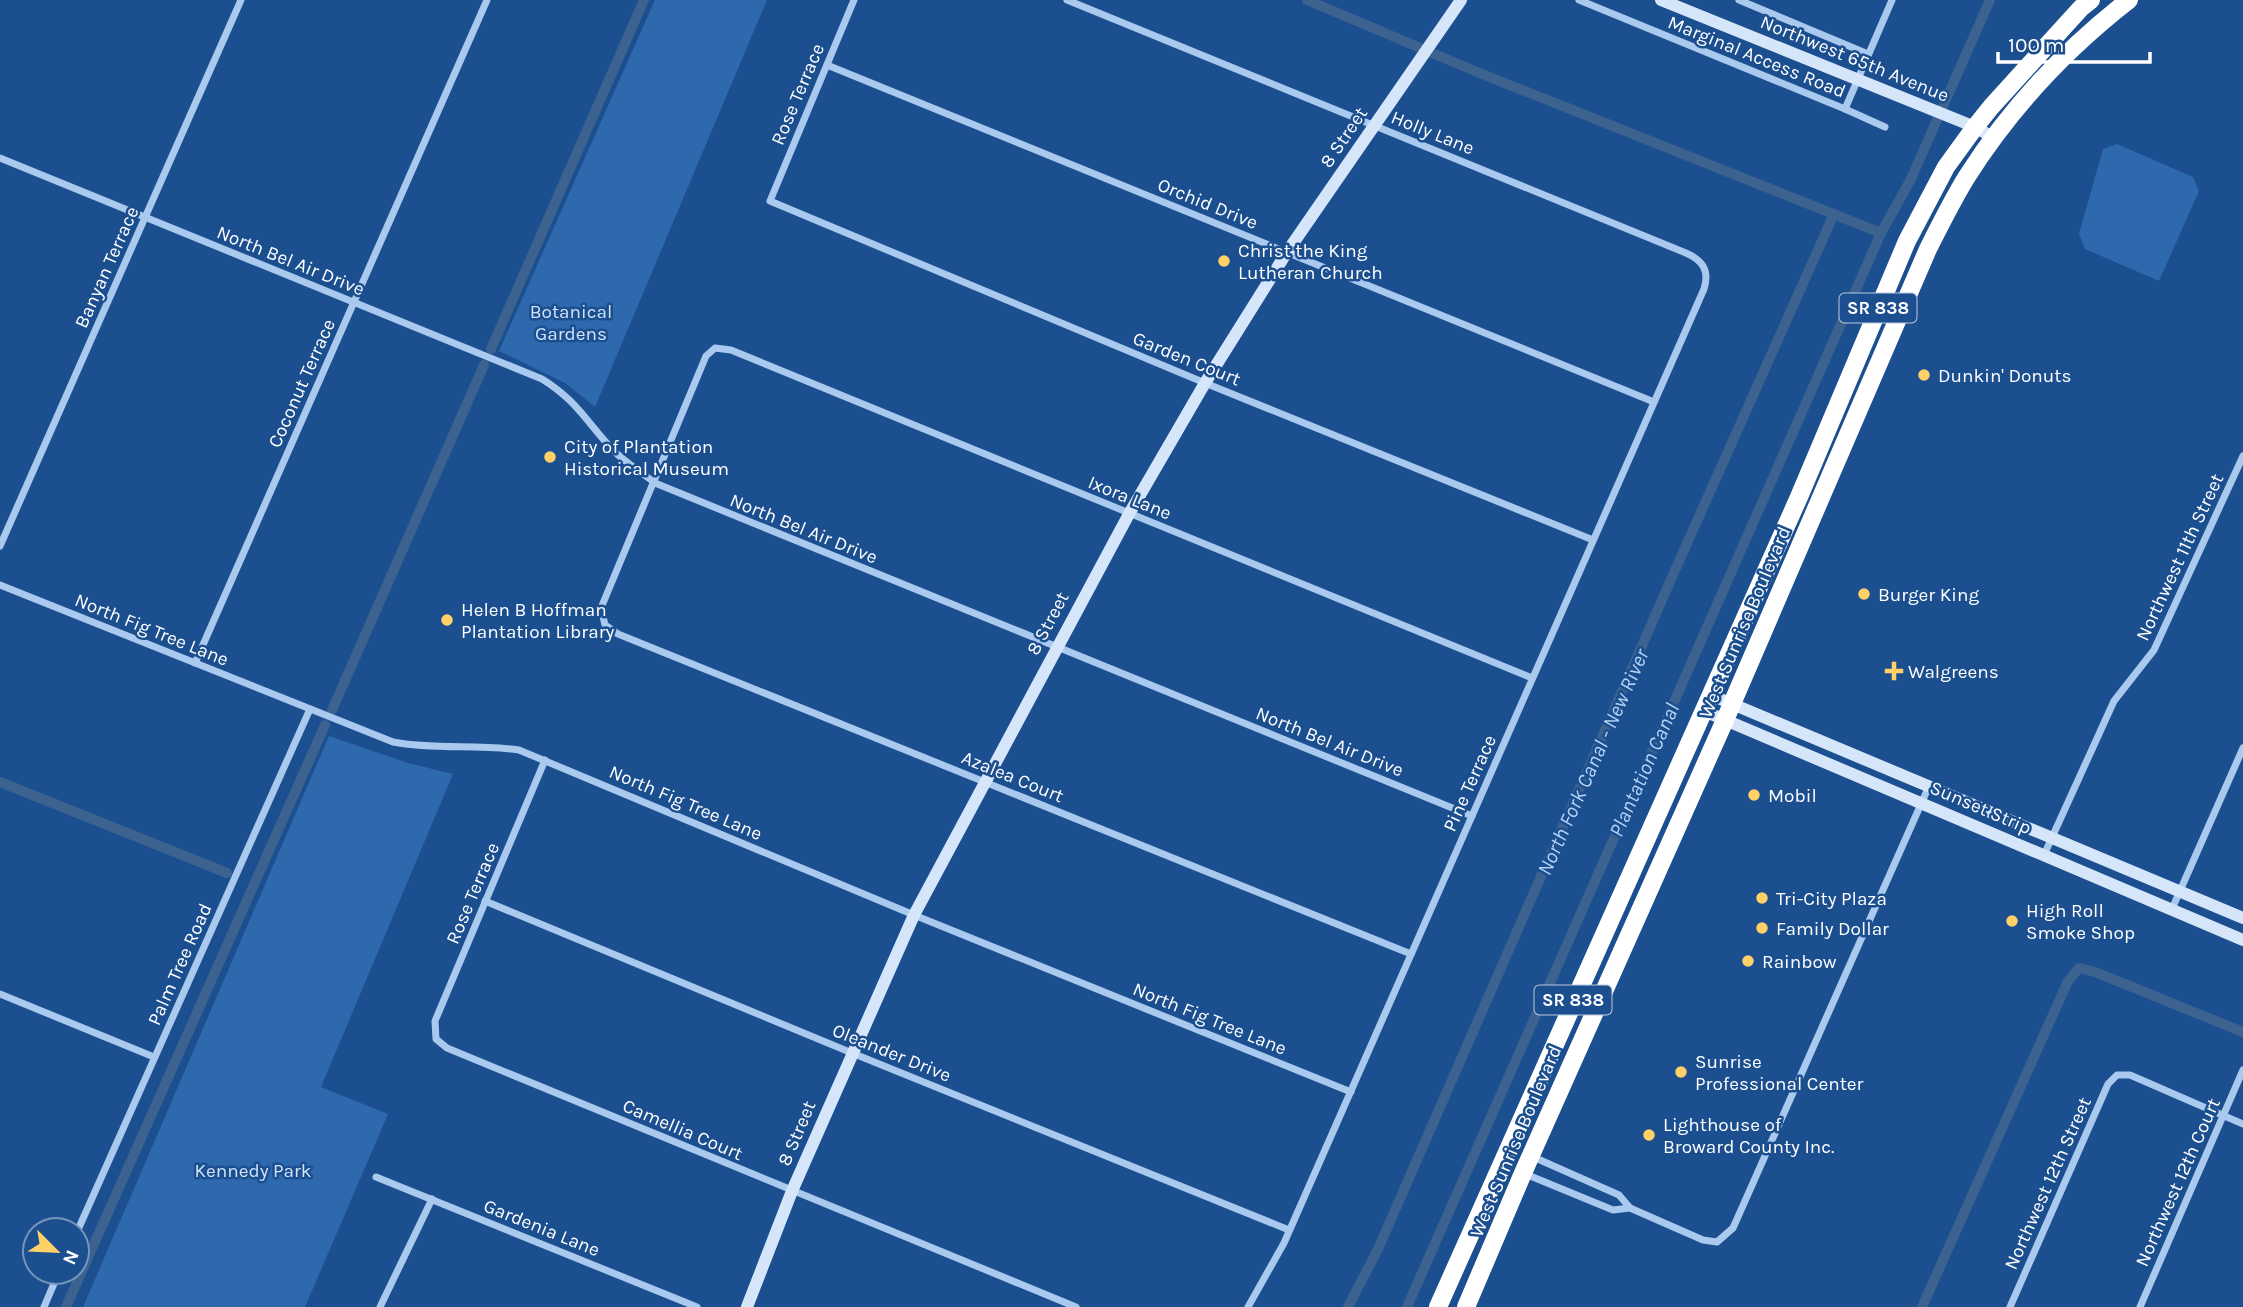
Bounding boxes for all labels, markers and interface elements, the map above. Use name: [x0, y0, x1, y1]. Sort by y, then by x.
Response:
street label: Marginal Access Road: [1665, 11, 1849, 103]
street label: Northwest 65th Avenue: [1757, 11, 1952, 107]
scale bar: [1998, 21, 2150, 65]
text: 100 m: [2008, 33, 2065, 57]
street label: Rose Terrace: [767, 40, 829, 148]
street label: 8 Street: [1316, 103, 1372, 172]
street label: Holly Lane: [1388, 106, 1477, 160]
street label: Orchid Drive: [1154, 174, 1261, 234]
street label: Banyan Terrace: [70, 203, 144, 332]
street label: North Bel Air Drive: [214, 221, 368, 301]
place label: Christ the King Lutheran Church: [1238, 240, 1383, 284]
marker: Christ the King Lutheran Church: [1216, 253, 1232, 269]
road number: SR 838: [1840, 294, 1916, 322]
park label: Botanical Gardens: [530, 301, 612, 345]
street label: Coconut Terrace: [264, 316, 340, 451]
street label: Garden Court: [1130, 327, 1244, 390]
place label: Dunkin' Donuts: [1938, 365, 2071, 387]
marker: Dunkin' Donuts: [1916, 367, 1932, 383]
place label: City of Plantation Historical Museum: [564, 436, 729, 480]
marker: City of Plantation Historical Museum: [542, 449, 558, 465]
street label: Northwest 11th Street: [2132, 470, 2228, 644]
street label: Ixora Lane: [1085, 471, 1174, 525]
street label: North Bel Air Drive: [727, 489, 881, 569]
street label: West Sunrise Boulevard: [1695, 523, 1795, 721]
place label: Burger King: [1878, 584, 1979, 606]
marker: Burger King: [1856, 586, 1872, 602]
street label: 8 Street: [1022, 588, 1074, 659]
street label: North Fig Tree Lane: [72, 589, 232, 671]
place label: Helen B Hoffman Plantation Library: [461, 599, 615, 643]
marker: Helen B Hoffman Plantation Library: [439, 612, 455, 628]
water label: North Fork Canal - New River: [1532, 644, 1654, 879]
place label: Walgreens: [1908, 661, 1999, 683]
marker: Walgreens: [1886, 663, 1902, 679]
water label: Plantation Canal: [1604, 699, 1684, 841]
street label: North Bel Air Drive: [1253, 702, 1407, 782]
street label: Pine Terrace: [1439, 732, 1501, 835]
street label: Azalea Court: [958, 746, 1067, 807]
street label: North Fig Tree Lane: [606, 761, 765, 845]
street label: Sunset Strip: [1927, 777, 2035, 839]
place label: Mobil: [1768, 785, 1817, 807]
marker: Mobil: [1746, 787, 1762, 803]
street label: Rose Terrace: [442, 839, 504, 947]
place label: Tri-City Plaza: [1776, 888, 1887, 910]
marker: Tri-City Plaza: [1754, 890, 1770, 906]
street label: Palm Tree Road: [143, 900, 217, 1029]
place label: High Roll Smoke Shop: [2026, 900, 2135, 944]
marker: High Roll Smoke Shop: [2004, 913, 2020, 929]
place label: Family Dollar: [1776, 918, 1889, 940]
marker: Family Dollar: [1754, 920, 1770, 936]
place label: Rainbow: [1762, 951, 1837, 973]
marker: Rainbow: [1740, 953, 1756, 969]
street label: North Fig Tree Lane: [1130, 978, 1290, 1060]
road number: SR 838: [1534, 986, 1612, 1015]
street label: Oleander Drive: [829, 1019, 954, 1087]
street label: West Sunrise Boulevard: [1466, 1042, 1566, 1240]
place label: Sunrise Professional Center: [1695, 1051, 1864, 1095]
marker: Sunrise Professional Center: [1673, 1064, 1689, 1080]
street label: Northwest 12th Street: [2000, 1094, 2096, 1273]
street label: Camellia Court: [619, 1095, 746, 1165]
street label: Northwest 12th Court: [2131, 1095, 2225, 1270]
street label: 8 Street: [773, 1098, 820, 1169]
place label: Lighthouse of Broward County Inc.: [1663, 1114, 1834, 1158]
marker: Lighthouse of Broward County Inc.: [1641, 1127, 1657, 1143]
park label: Kennedy Park: [194, 1160, 312, 1182]
street label: Gardenia Lane: [480, 1195, 603, 1261]
north arrow: [21, 1216, 91, 1286]
text: N: [58, 1247, 83, 1268]

